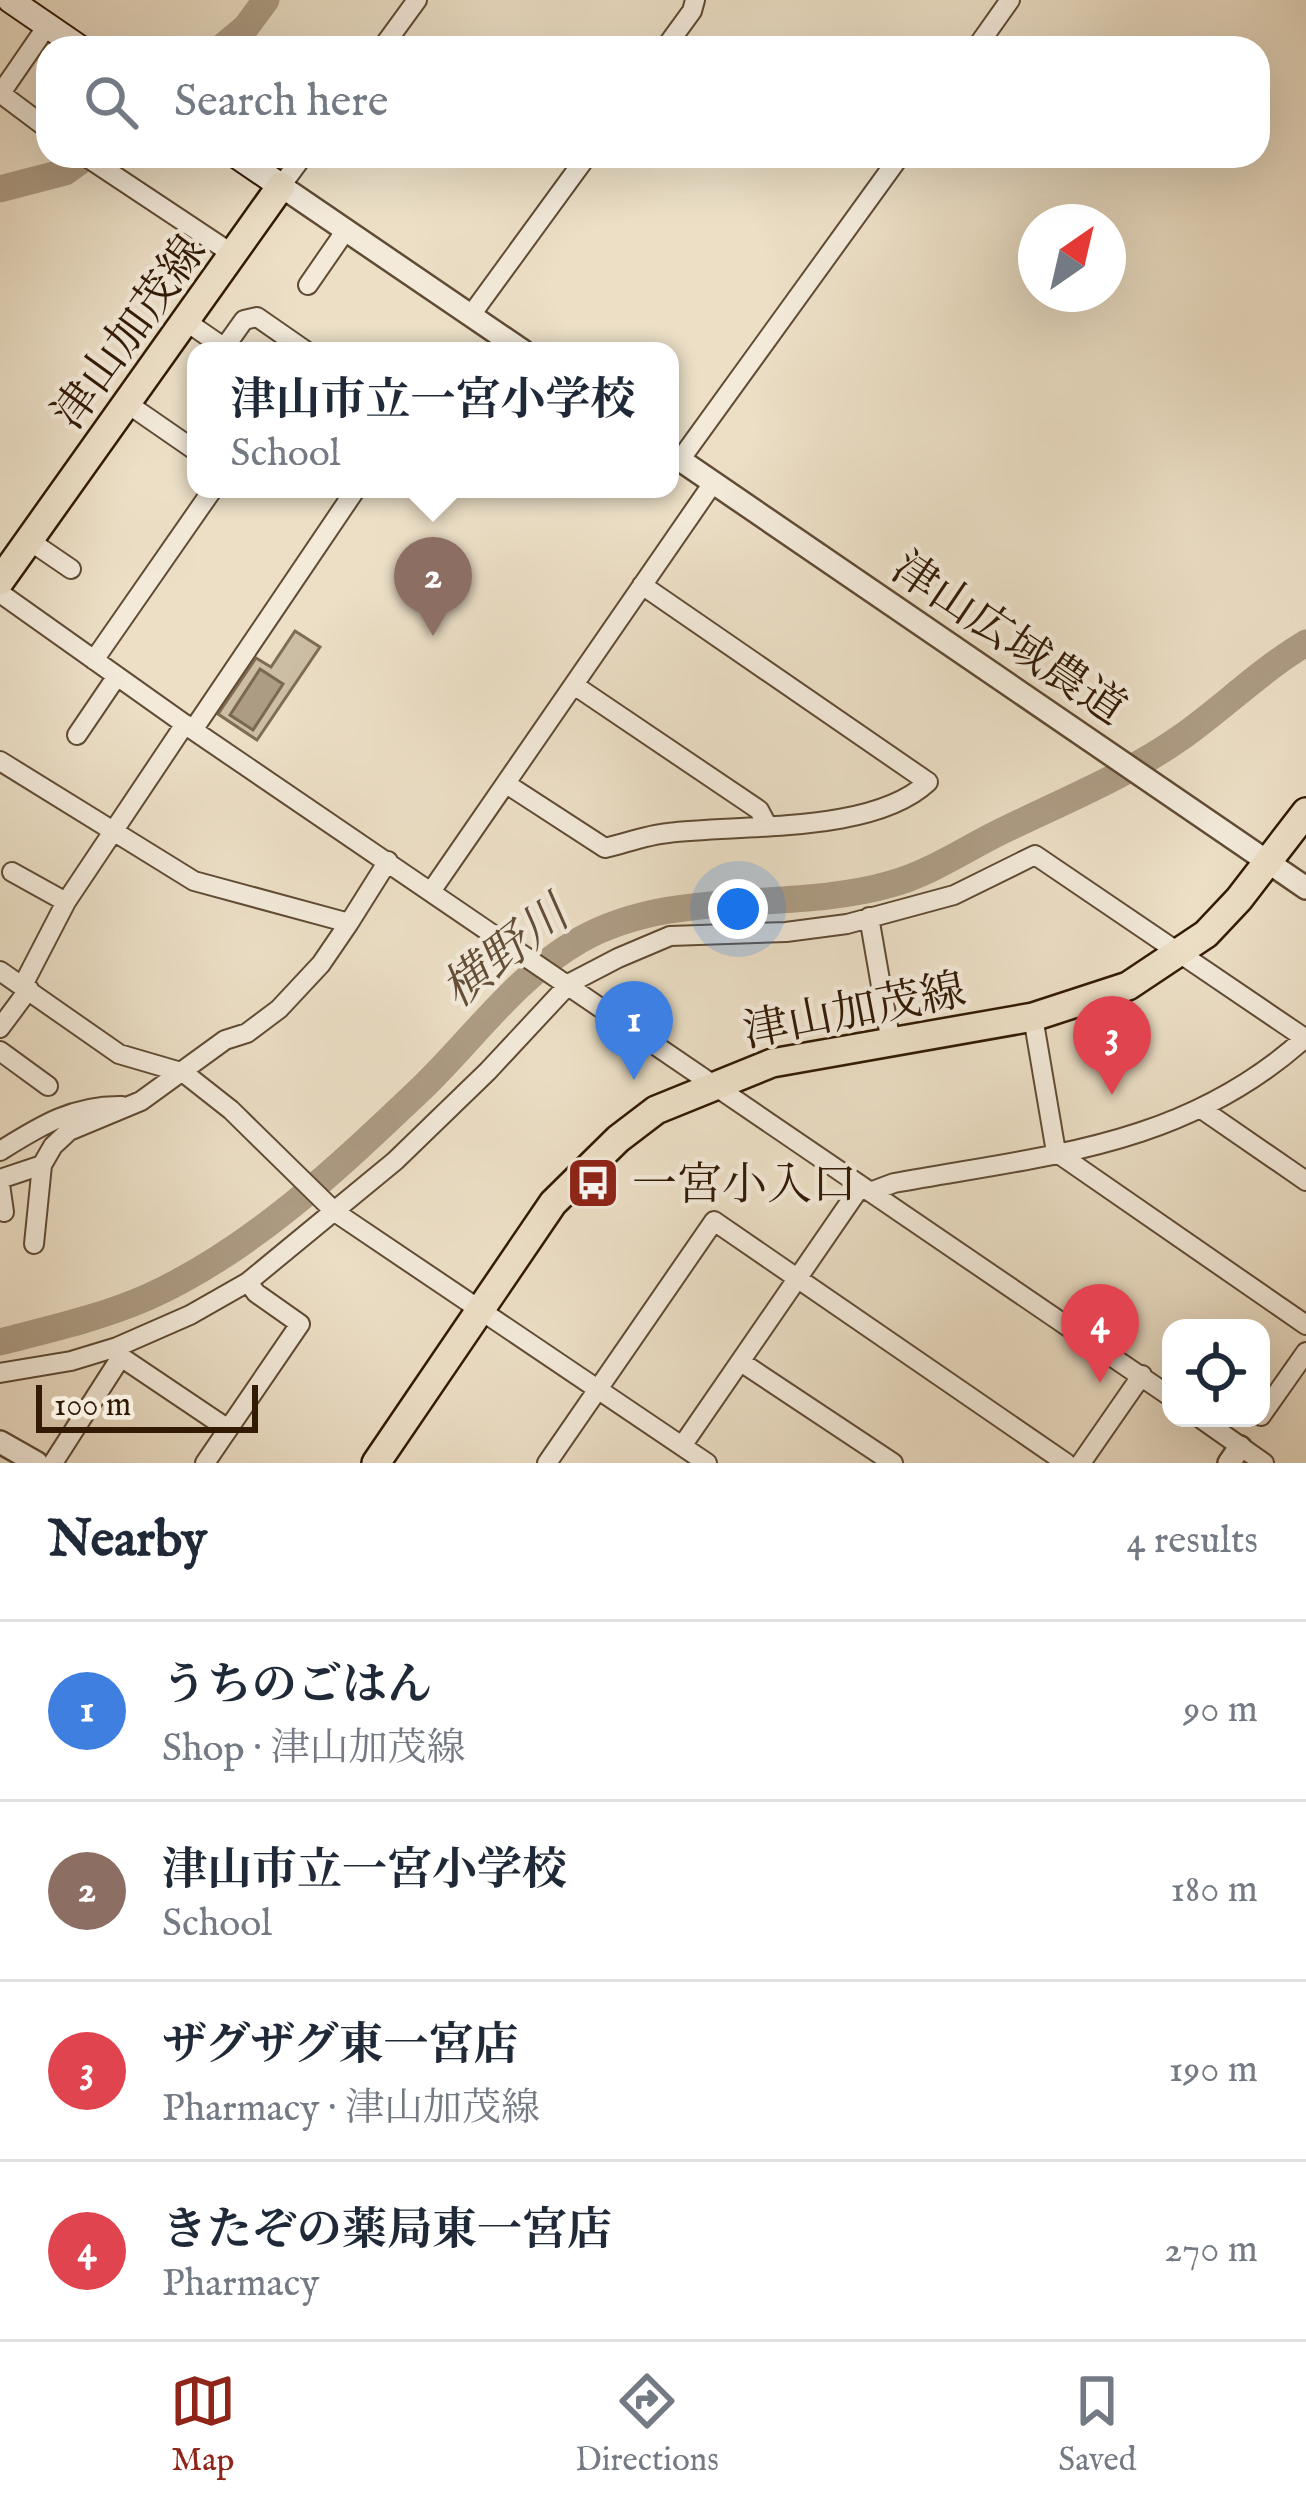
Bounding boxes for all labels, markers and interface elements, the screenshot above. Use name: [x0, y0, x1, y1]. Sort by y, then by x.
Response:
search box: [36, 36, 1270, 168]
icon: search: [78, 69, 144, 135]
text: Search here: [174, 74, 388, 131]
north arrow: [1018, 204, 1126, 312]
street label: 津山加茂線: [42, 225, 220, 441]
popup: [187, 342, 679, 498]
text: 津山市立一宮小学校: [230, 373, 636, 430]
text: School: [230, 430, 340, 479]
pin: 2: [394, 537, 472, 636]
street label: 津山広域農道: [880, 541, 1136, 739]
your location: [708, 879, 768, 939]
water label: 横野川: [431, 883, 586, 1022]
street label: 津山加茂線: [739, 963, 971, 1062]
pin: 1: [595, 981, 673, 1080]
pin: 3: [1073, 996, 1151, 1095]
bus stop icon: 一宮小入口: [565, 1155, 621, 1211]
place label: 一宮小入口: [632, 1158, 857, 1215]
pin: 4: [1061, 1284, 1139, 1383]
map controls: [1162, 1319, 1270, 1427]
button: locate: [1162, 1319, 1270, 1427]
scale bar: [36, 1379, 258, 1432]
text: 100 m: [54, 1385, 131, 1427]
text: Nearby: [48, 1509, 207, 1574]
text: 4 results: [1126, 1517, 1258, 1566]
text: うちのごはん: [162, 1658, 432, 1715]
text: 1: [80, 1686, 94, 1735]
text: 90 m: [1183, 1686, 1258, 1735]
text: Shop · 津山加茂線: [162, 1725, 465, 1774]
text: 津山市立一宮小学校: [162, 1843, 567, 1900]
text: 2: [78, 1866, 96, 1915]
text: 180 m: [1170, 1866, 1258, 1915]
text: School: [162, 1900, 272, 1949]
text: ザグザグ東一宮店: [162, 2018, 518, 2075]
text: 3: [80, 2046, 94, 2095]
text: 190 m: [1169, 2046, 1258, 2095]
text: Pharmacy · 津山加茂線: [162, 2085, 540, 2134]
text: きたぞの薬局東一宮店: [162, 2203, 612, 2260]
text: 4: [77, 2226, 97, 2275]
text: 270 m: [1164, 2226, 1258, 2275]
text: Pharmacy: [162, 2260, 319, 2309]
tab: Map: [170, 2368, 236, 2482]
tab: Directions: [575, 2368, 719, 2482]
tab: Saved: [1058, 2368, 1136, 2482]

